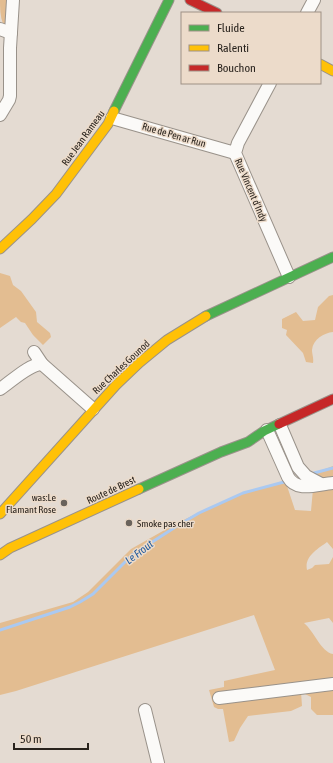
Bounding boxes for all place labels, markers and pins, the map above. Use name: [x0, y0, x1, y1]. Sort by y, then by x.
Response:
place label: was:Le Flamant Rose: [6, 492, 56, 515]
marker: was:Le Flamant Rose: [59, 498, 69, 508]
marker: Smoke pas cher: [124, 518, 134, 528]
place label: Smoke pas cher: [137, 518, 195, 529]

